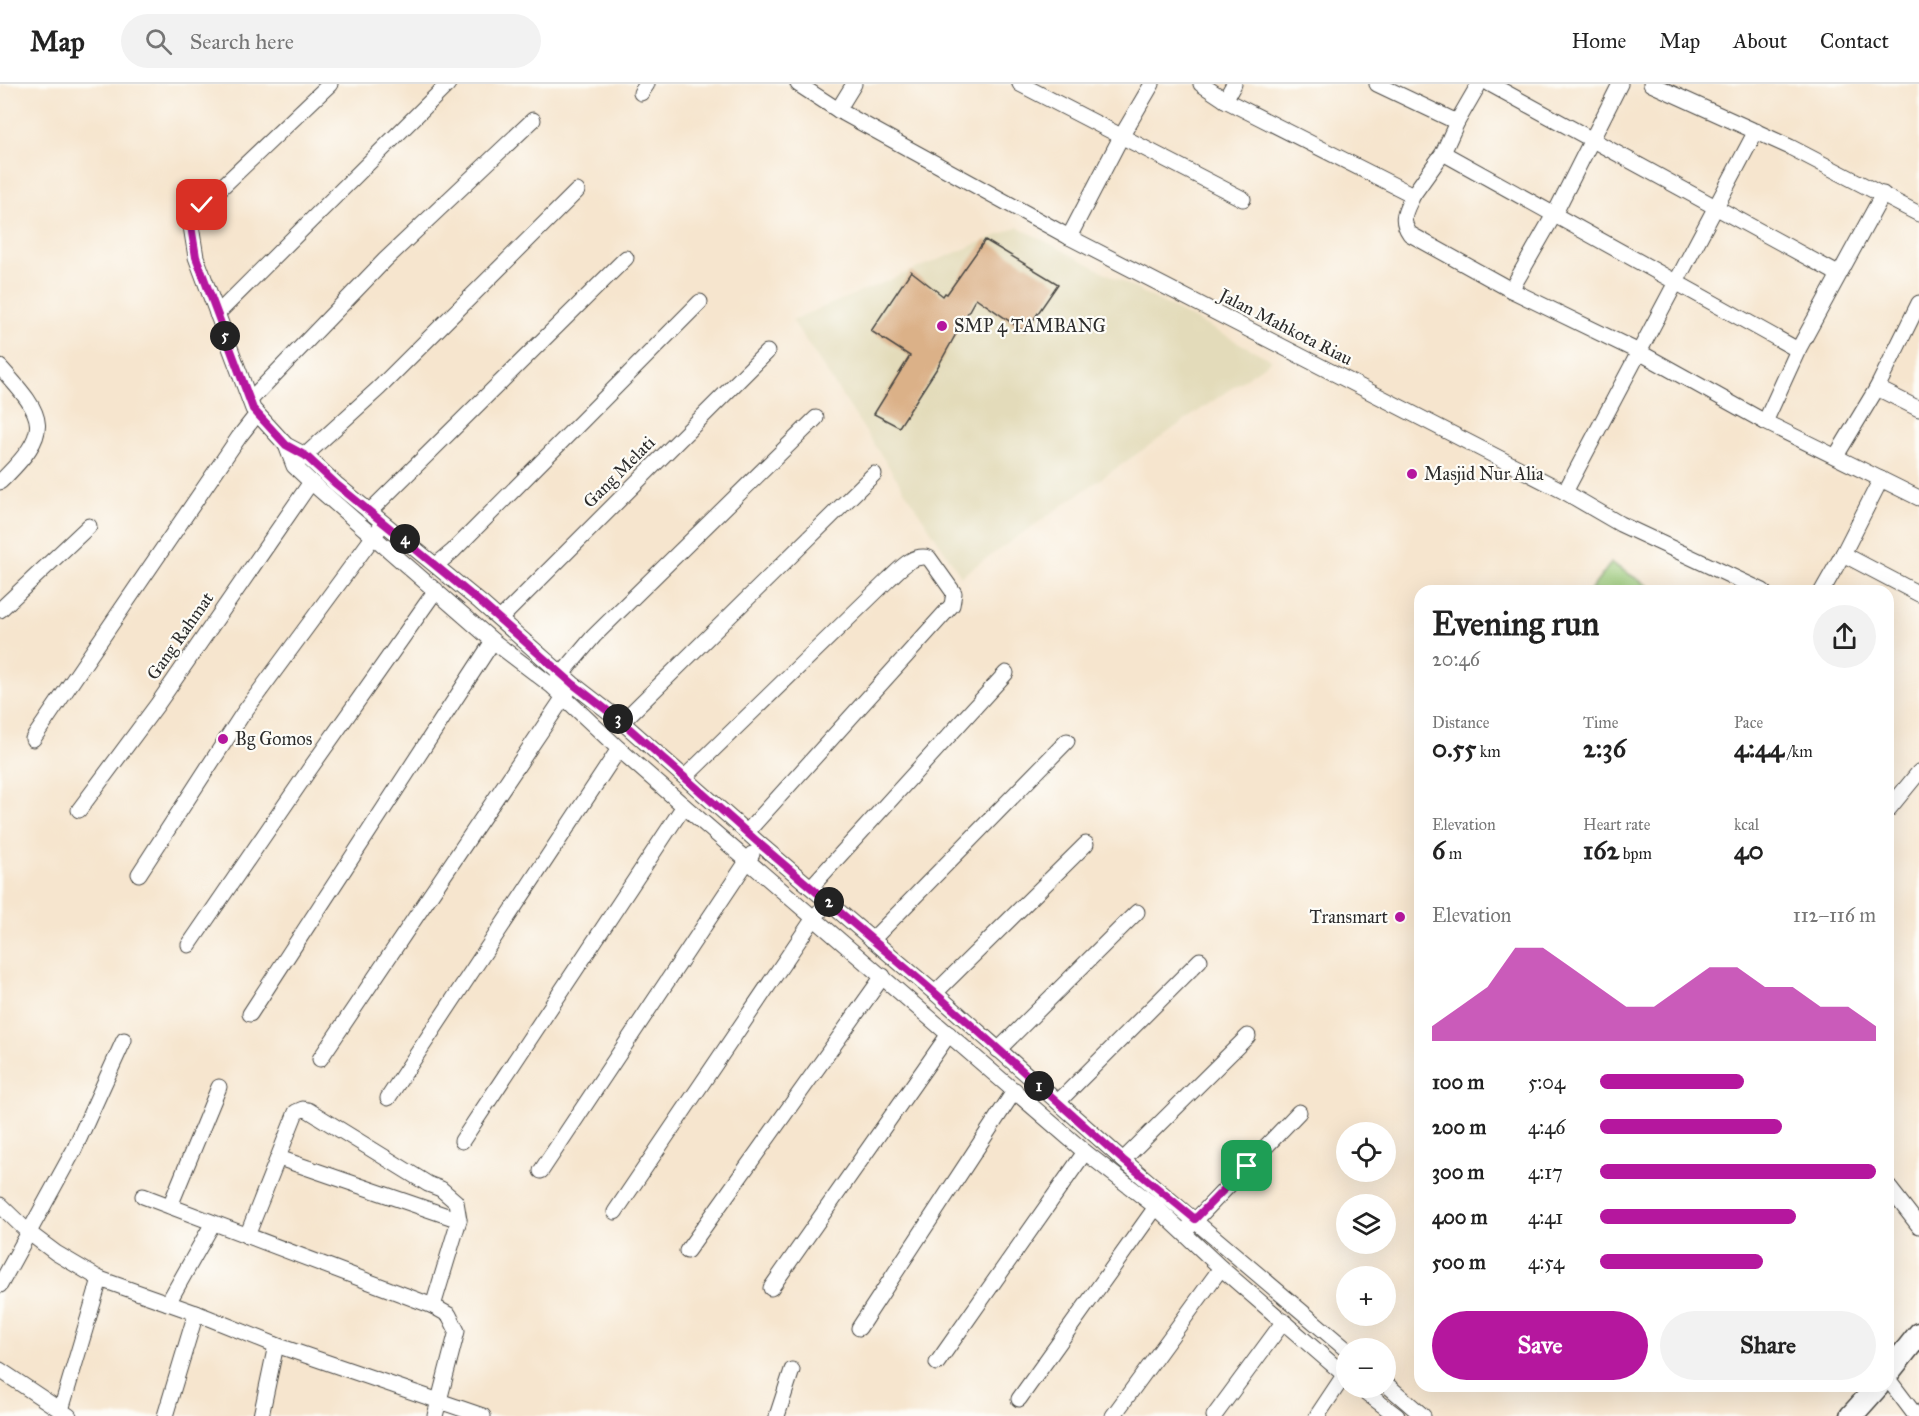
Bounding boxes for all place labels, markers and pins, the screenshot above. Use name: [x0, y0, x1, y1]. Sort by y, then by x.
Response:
pin: [176, 179, 227, 230]
place label: SMP 4 TAMBANG: [954, 315, 1106, 337]
marker: SMP 4 TAMBANG: [935, 319, 949, 333]
pin: 5: [210, 321, 240, 351]
place label: Masjid Nur Alia: [1424, 463, 1544, 485]
marker: Masjid Nur Alia: [1405, 467, 1419, 481]
pin: 4: [390, 524, 420, 554]
pin: 3: [603, 704, 633, 734]
place label: Bg Gomos: [235, 728, 312, 751]
marker: Bg Gomos: [216, 732, 230, 746]
pin: 2: [814, 887, 844, 917]
place label: Transmart: [1310, 906, 1389, 928]
marker: Transmart: [1393, 910, 1407, 924]
pin: 1: [1024, 1071, 1054, 1101]
pin: [1221, 1140, 1272, 1191]

